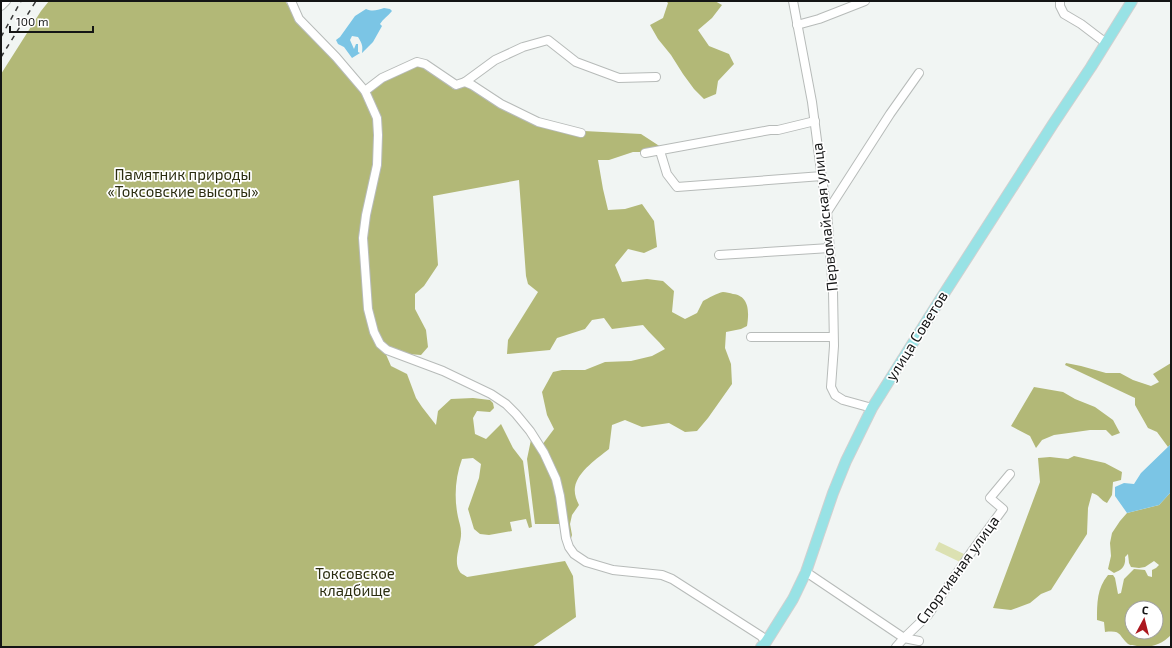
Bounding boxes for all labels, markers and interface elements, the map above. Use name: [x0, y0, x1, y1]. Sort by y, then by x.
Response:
scale bar: [10, 8, 93, 34]
text: 100 m: [16, 14, 48, 28]
street label: Первомайская улица: [807, 142, 842, 292]
park label: Памятник природы «Токсовские высоты»: [108, 165, 258, 200]
street label: улица Советов: [881, 287, 952, 384]
street label: Спортивная улица: [912, 512, 1003, 628]
park label: Токсовское кладбище: [315, 564, 395, 599]
north arrow: [1124, 600, 1164, 640]
text: С: [1141, 603, 1150, 616]

